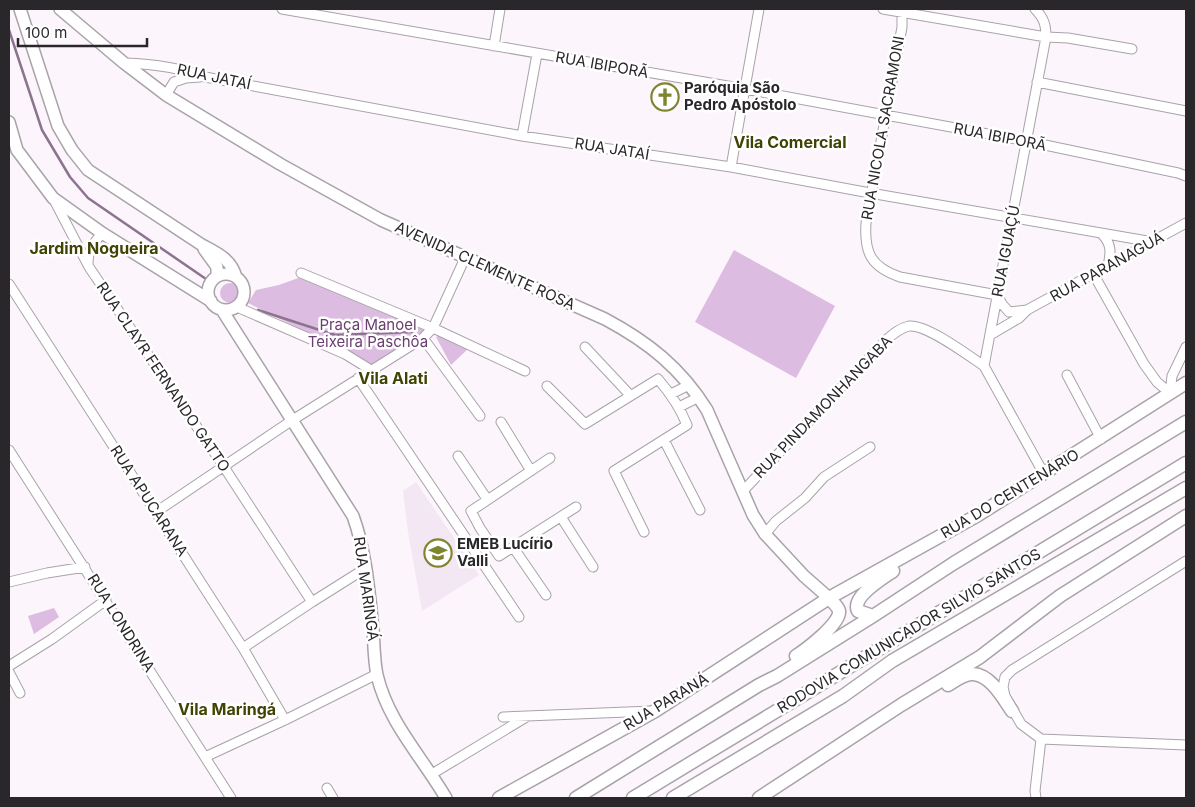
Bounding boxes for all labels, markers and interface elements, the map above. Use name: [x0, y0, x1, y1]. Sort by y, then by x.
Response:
scale bar: [18, 15, 146, 47]
text: 100 m: [25, 23, 67, 42]
street label: RUA NICOLA SACRAMONI: [857, 34, 908, 221]
street label: RUA IBIPORÃ: [554, 47, 650, 82]
street label: RUA JATAÍ: [175, 59, 253, 94]
place label: Paróquia São Pedro Apóstolo: [684, 78, 797, 114]
church icon: Paróquia São Pedro Apóstolo: [650, 82, 680, 112]
street label: RUA IBIPORÃ: [952, 118, 1048, 155]
district label: Vila Comercial: [734, 132, 846, 152]
street label: RUA JATAÍ: [573, 133, 651, 164]
street label: RUA IGUAÇÚ: [987, 203, 1024, 298]
street label: AVENIDA CLEMENTE ROSA: [392, 217, 578, 314]
street label: RUA PARANAGUÁ: [1046, 227, 1167, 306]
district label: Jardim Nogueira: [29, 238, 159, 258]
street label: RUA CLAYR FERNANDO GATTO: [93, 278, 234, 475]
park label: Praça Manoel Teixeira Paschôa: [308, 315, 428, 351]
street label: RUA PINDAMONHANGABA: [749, 331, 896, 482]
district label: Vila Alati: [358, 368, 428, 388]
street label: RUA APUCARANA: [106, 442, 192, 560]
street label: RUA DO CENTENÁRIO: [937, 445, 1083, 543]
place label: EMEB Lucírio Valli: [457, 534, 553, 570]
street label: RUA MARINGÁ: [350, 536, 383, 642]
school or university icon: EMEB Lucírio Valli: [423, 538, 453, 568]
street label: RODOVIA COMUNICADOR SILVIO SANTOS: [773, 544, 1044, 717]
street label: RUA LONDRINA: [84, 570, 159, 675]
street label: RUA PARANÁ: [620, 669, 712, 734]
district label: Vila Maringá: [178, 699, 276, 719]

